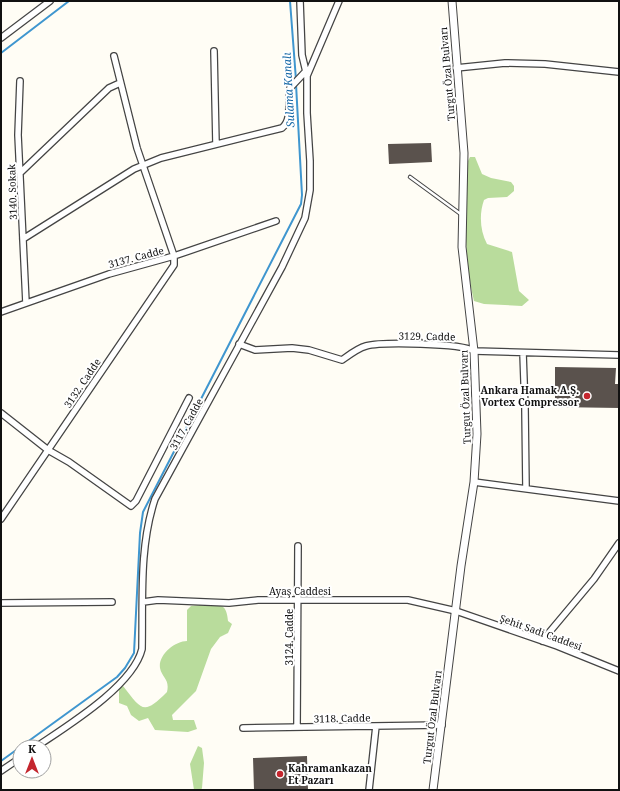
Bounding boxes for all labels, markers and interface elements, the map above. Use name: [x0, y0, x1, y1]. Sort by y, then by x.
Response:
street label: Turgut Özal Bulvarı: [436, 26, 458, 122]
water label: Sulama Kanalı: [279, 51, 297, 128]
street label: 3140. Sokak: [4, 164, 20, 220]
street label: 3137. Cadde: [107, 243, 165, 271]
street label: 3129. Cadde: [398, 329, 456, 343]
street label: Turgut Özal Bulvarı: [456, 349, 474, 444]
street label: 3132. Cadde: [60, 356, 104, 410]
place label: Ankara Hamak A.Ş. Vortex Compressor: [481, 383, 580, 409]
marker: Ankara Hamak A.Ş. Vortex Compressor: [582, 391, 592, 401]
street label: 3117. Cadde: [166, 396, 206, 452]
street label: Ayaş Caddesi: [269, 584, 332, 598]
street label: 3124. Cadde: [282, 609, 296, 665]
street label: Şehit Sadi Caddesi: [498, 611, 585, 654]
street label: Turgut Özal Bulvarı: [419, 669, 445, 765]
street label: 3118. Cadde: [313, 711, 371, 725]
north arrow: [12, 739, 52, 779]
text: K: [28, 741, 37, 756]
place label: Kahramankazan Et Pazarı: [288, 761, 372, 787]
marker: Kahramankazan Et Pazarı: [275, 769, 285, 779]

